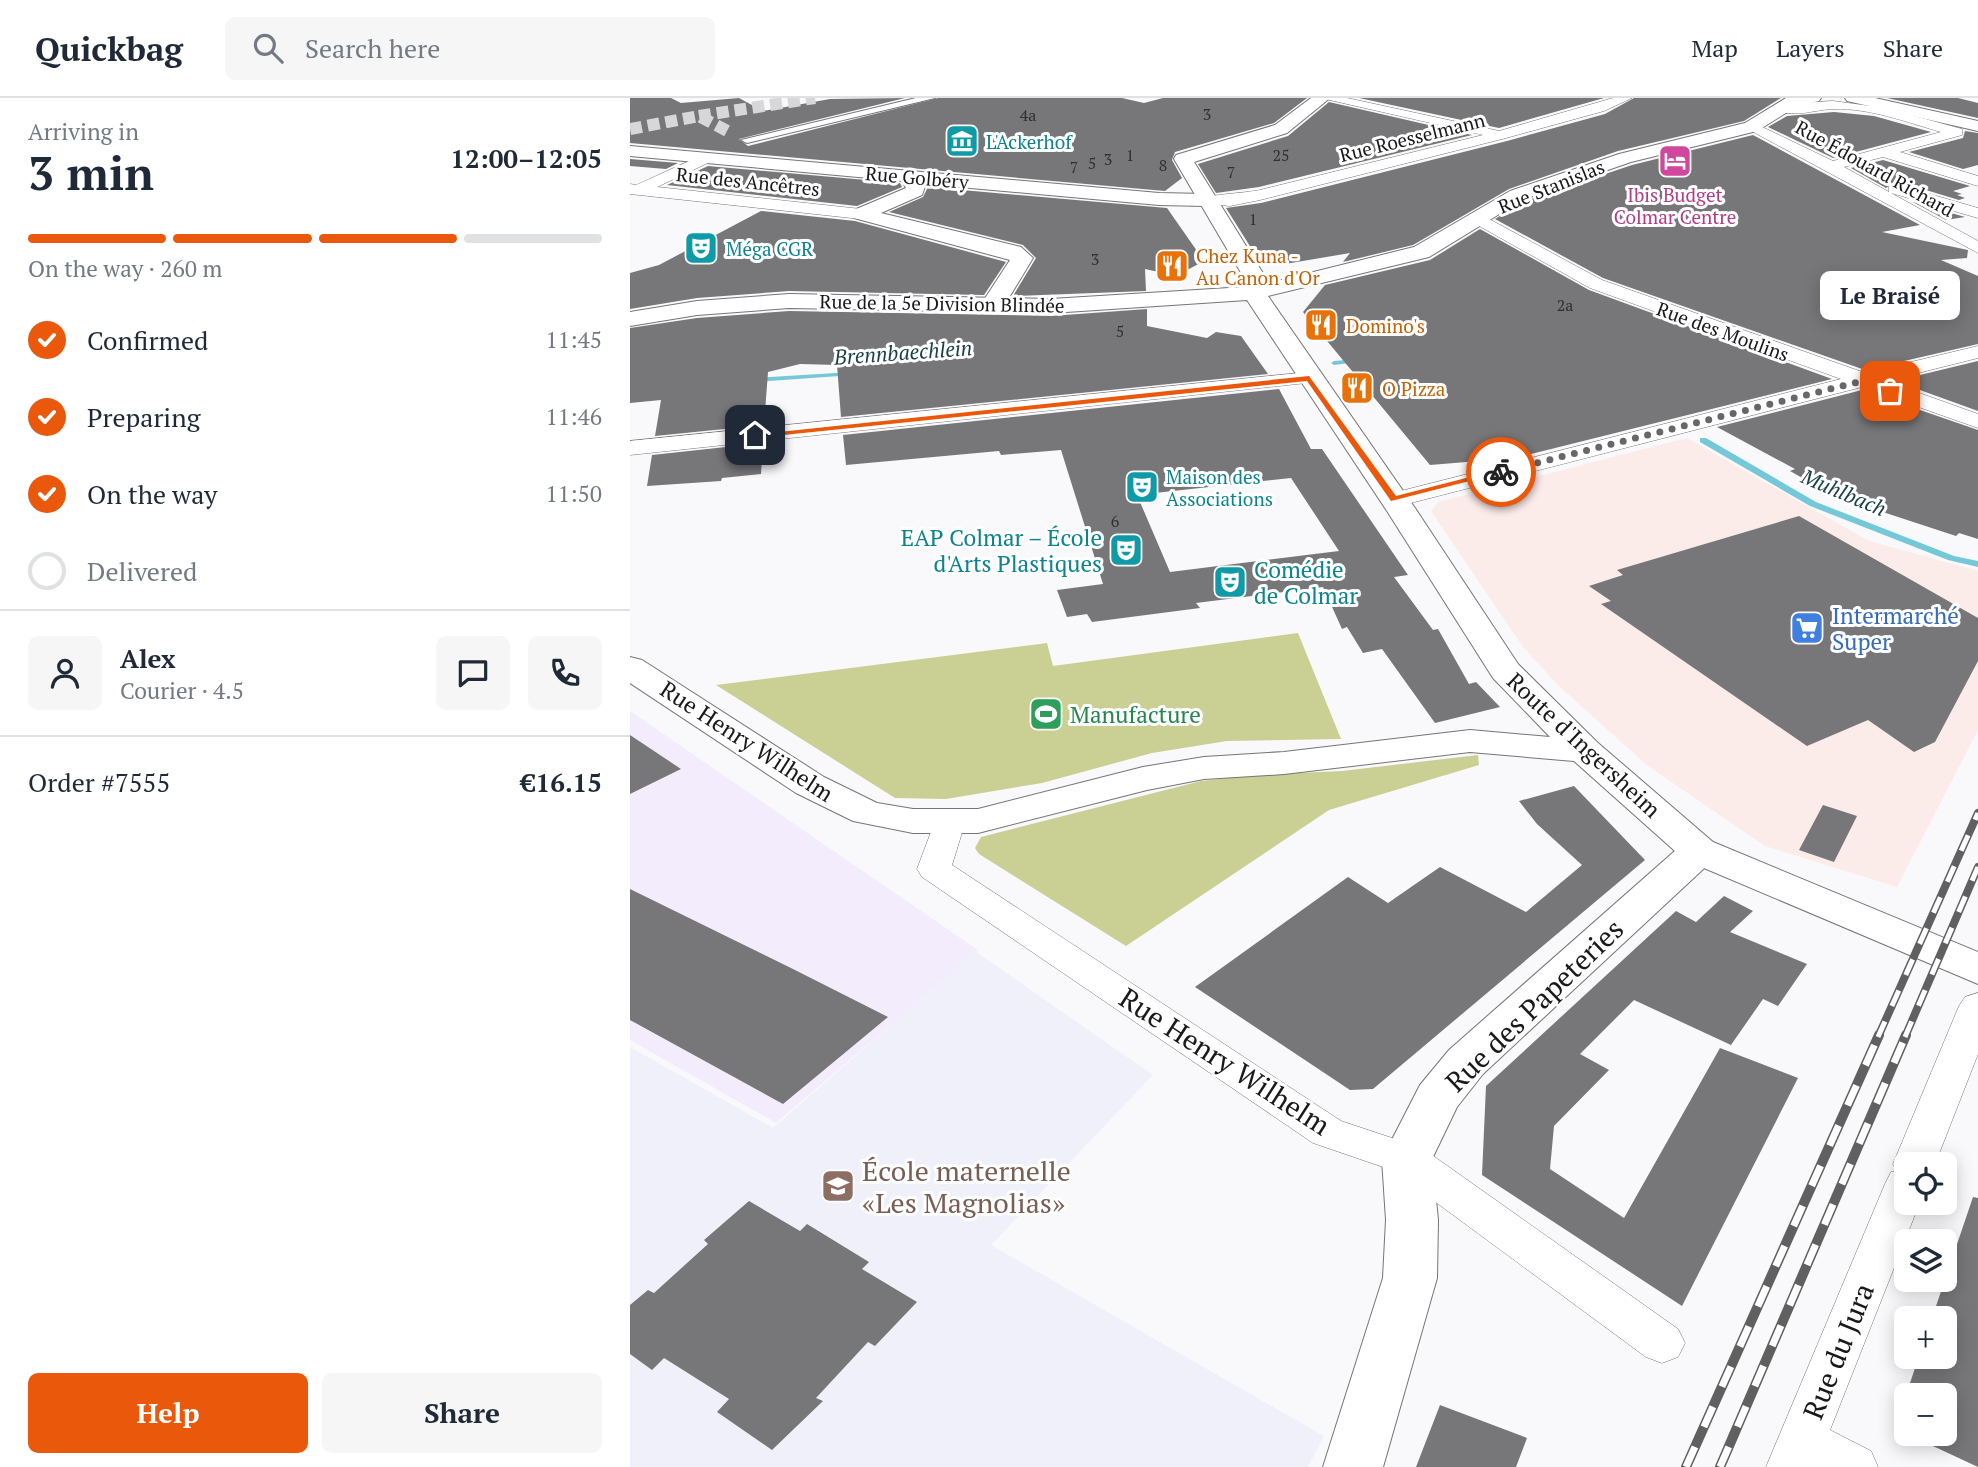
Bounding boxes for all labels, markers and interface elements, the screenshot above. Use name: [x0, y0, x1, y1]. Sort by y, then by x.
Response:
search box: [225, 17, 715, 80]
text: Quickbag: [35, 27, 183, 70]
icon: search: [249, 29, 287, 67]
text: Search here: [305, 31, 440, 65]
text: Map: [1691, 32, 1738, 64]
text: Layers: [1776, 32, 1845, 64]
text: Share: [1883, 32, 1943, 64]
house number: 3: [1203, 103, 1211, 125]
house number: 4a: [1020, 104, 1036, 126]
street label: Rue Roesselmann: [1337, 107, 1487, 167]
street label: Rue Édouard Richard: [1791, 114, 1959, 222]
text: Arriving in: [28, 116, 139, 147]
museum icon: L'Ackerhof: [943, 122, 981, 160]
place label: L'Ackerhof: [986, 129, 1073, 154]
text: 12:00–12:05: [450, 141, 602, 175]
text: 3 min: [28, 142, 154, 203]
hotel icon: Ibis Budget Colmar Centre: [1656, 142, 1694, 180]
house number: 1: [1126, 144, 1134, 166]
house number: 25: [1272, 144, 1290, 166]
house number: 3: [1104, 148, 1112, 170]
house number: 5: [1088, 152, 1096, 174]
street label: Rue Stanislas: [1494, 153, 1608, 219]
house number: 8: [1159, 154, 1167, 176]
house number: 7: [1070, 156, 1078, 178]
street label: Rue Golbéry: [864, 160, 970, 194]
street label: Rue des Ancêtres: [675, 161, 821, 201]
house number: 7: [1227, 161, 1235, 183]
place label: Ibis Budget Colmar Centre: [1614, 182, 1736, 229]
house number: 1: [1249, 208, 1257, 230]
theatre icon: Méga CGR: [682, 229, 720, 267]
place label: Méga CGR: [726, 236, 813, 261]
place label: Chez Kuna - Au Canon d'Or: [1196, 243, 1320, 290]
restaurant icon: Chez Kuna - Au Canon d'Or: [1153, 247, 1191, 285]
house number: 3: [1091, 248, 1099, 270]
text: On the way · 260 m: [28, 253, 222, 284]
callout: Le Braisé: [1820, 272, 1960, 321]
text: Le Braisé: [1840, 280, 1940, 311]
street label: Rue de la 5e Division Blindée: [819, 288, 1065, 318]
house number: 2a: [1557, 294, 1573, 316]
street label: Rue des Moulins: [1653, 295, 1793, 367]
restaurant icon: Domino's: [1302, 306, 1340, 344]
place label: Domino's: [1346, 313, 1425, 338]
house number: 5: [1116, 320, 1124, 342]
icon: check: [28, 321, 66, 359]
text: Confirmed: [87, 323, 208, 357]
text: 11:45: [545, 324, 602, 355]
water label: Brennbaechlein: [832, 333, 973, 371]
pin: [1860, 361, 1920, 421]
restaurant icon: O Pizza: [1338, 369, 1376, 407]
icon: bag: [1871, 372, 1909, 410]
place label: O Pizza: [1382, 376, 1446, 401]
icon: check: [28, 398, 66, 436]
text: Preparing: [87, 400, 200, 434]
text: 11:46: [545, 401, 602, 432]
pin: [725, 405, 785, 465]
icon: home: [736, 416, 774, 454]
courier: [1466, 437, 1536, 507]
icon: bike: [1482, 453, 1520, 491]
water label: Muhlbach: [1797, 461, 1891, 522]
place label: Maison des Associations: [1166, 464, 1273, 511]
theatre icon: Maison des Associations: [1123, 468, 1161, 506]
icon: check: [28, 475, 66, 513]
text: On the way: [87, 477, 218, 511]
text: 11:50: [545, 478, 602, 509]
house number: 6: [1111, 510, 1120, 532]
place label: EAP Colmar – École d'Arts Plastiques: [901, 522, 1102, 579]
theatre icon: EAP Colmar – École d'Arts Plastiques: [1107, 531, 1145, 569]
text: Delivered: [87, 554, 197, 588]
place label: Comédie de Colmar: [1254, 554, 1358, 611]
theatre icon: Comédie de Colmar: [1211, 563, 1249, 601]
place label: Intermarché Super: [1832, 600, 1959, 657]
supermarket icon: Intermarché Super: [1788, 609, 1826, 647]
button: person: [28, 636, 102, 710]
button: chat: [436, 636, 510, 710]
button: phone: [528, 636, 602, 710]
text: Alex: [120, 641, 176, 675]
street label: Route d'Ingersheim: [1500, 666, 1668, 825]
street label: Rue Henry Wilhelm: [654, 673, 840, 809]
text: Courier · 4.5: [120, 675, 244, 706]
sports icon: Manufacture: [1027, 695, 1065, 733]
place label: Manufacture: [1070, 699, 1201, 730]
text: Order #7555: [28, 765, 170, 799]
text: €16.15: [521, 765, 602, 799]
street label: Rue des Papeteries: [1437, 910, 1631, 1100]
street label: Rue Henry Wilhelm: [1113, 979, 1337, 1143]
place label: École maternelle «Les Magnolias»: [862, 1152, 1071, 1221]
map controls: [1894, 1152, 1957, 1446]
button: locate: [1894, 1152, 1957, 1215]
school or university icon: École maternelle «Les Magnolias»: [819, 1167, 857, 1205]
button: layers: [1894, 1229, 1957, 1292]
street label: Rue du Jura: [1794, 1277, 1882, 1425]
button: +: [1894, 1306, 1957, 1369]
button: Help: [28, 1373, 308, 1453]
button: Share: [322, 1373, 602, 1453]
button: −: [1894, 1383, 1957, 1446]

